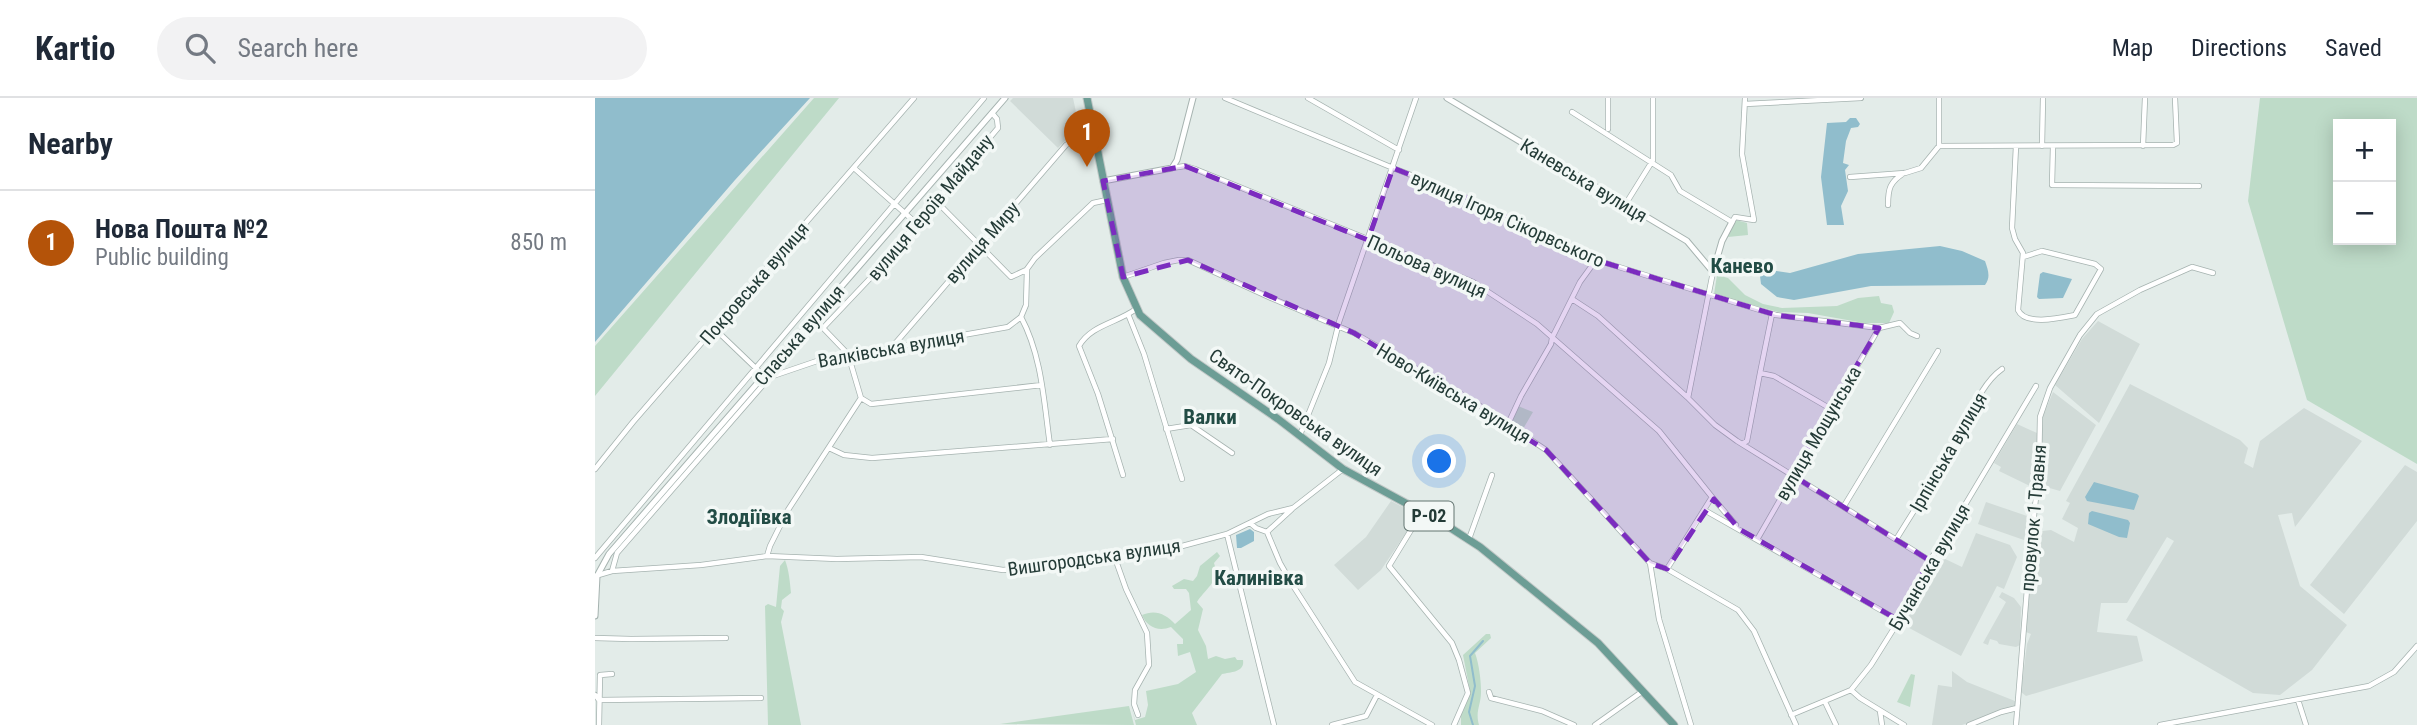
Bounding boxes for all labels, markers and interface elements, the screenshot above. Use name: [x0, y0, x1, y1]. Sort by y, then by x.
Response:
search box: [157, 17, 647, 80]
text: Kartio: [35, 29, 115, 68]
icon: search: [181, 29, 219, 67]
text: Search here: [237, 33, 358, 63]
text: Map: [2112, 34, 2153, 62]
text: Directions: [2191, 34, 2287, 62]
text: Saved: [2325, 34, 2382, 62]
pin: 1: [1064, 109, 1110, 167]
map controls: [2333, 119, 2396, 245]
button: +: [2333, 119, 2396, 182]
text: Nearby: [28, 126, 113, 161]
street label: вулиця Героїв Майдану: [863, 130, 998, 285]
street label: Каневська вулиця: [1516, 133, 1651, 227]
street label: вулиця Ігоря Сікорвського: [1408, 166, 1608, 273]
button: −: [2333, 182, 2396, 245]
street label: вулиця Миру: [941, 197, 1024, 288]
text: Нова Пошта №2: [95, 214, 268, 244]
street label: Покровська вулиця: [695, 217, 814, 349]
text: 1: [45, 229, 57, 256]
text: 850 m: [510, 229, 567, 256]
street label: Польова вулиця: [1364, 230, 1490, 303]
text: Public building: [95, 244, 229, 271]
district label: Канево: [1710, 254, 1774, 278]
street label: Спаська вулиця: [749, 280, 849, 390]
street label: Валківська вулиця: [816, 324, 966, 373]
street label: Ново-Київська вулиця: [1373, 338, 1535, 448]
street label: Свято-Покровська вулиця: [1205, 344, 1387, 481]
street label: вулиця Мощунська: [1771, 362, 1866, 505]
street label: Ірпінська вулиця: [1905, 389, 1992, 516]
district label: Валки: [1183, 405, 1237, 429]
your location: [1422, 444, 1456, 478]
street label: провулок 1 Травня: [2016, 444, 2051, 592]
street label: Бучанська вулиця: [1884, 500, 1975, 635]
road number: Р-02: [1405, 502, 1453, 530]
district label: Злодіївка: [706, 505, 792, 529]
street label: Вишгородська вулиця: [1006, 534, 1182, 581]
district label: Калинівка: [1214, 566, 1304, 590]

